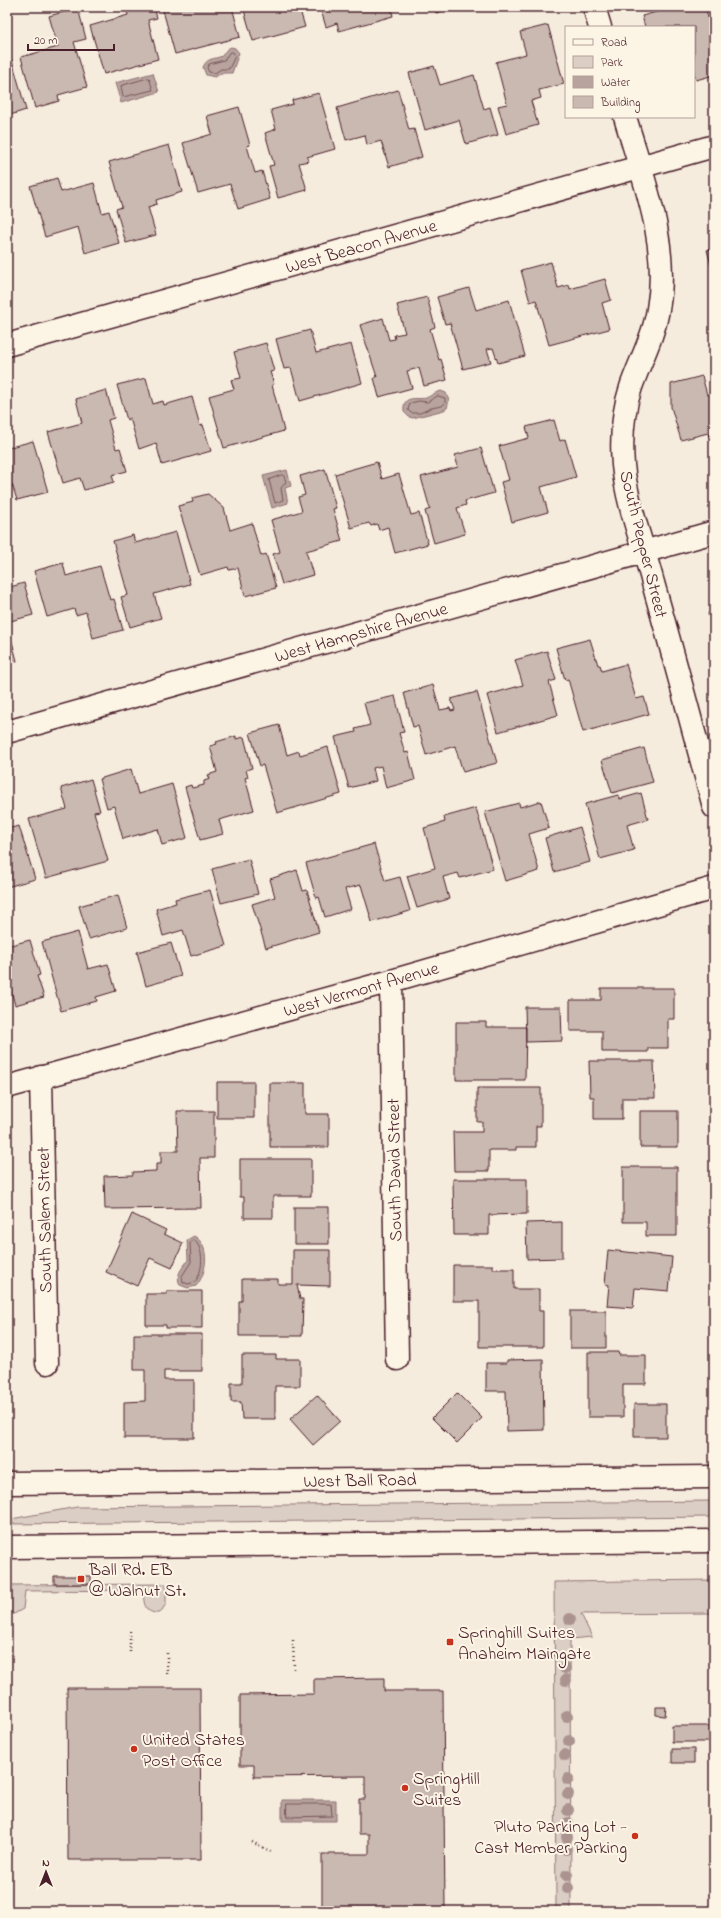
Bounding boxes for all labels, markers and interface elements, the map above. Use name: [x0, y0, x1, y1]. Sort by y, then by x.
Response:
scale bar: [28, 26, 114, 52]
legend: [565, 26, 695, 118]
text: 20 m: [34, 32, 57, 50]
text: Road: [601, 34, 627, 52]
text: Park: [601, 54, 623, 72]
text: Water: [601, 74, 630, 92]
text: Building: [600, 94, 640, 113]
street label: West Beacon Avenue: [283, 214, 441, 282]
street label: South Pepper Street: [611, 468, 673, 621]
street label: West Hampshire Avenue: [272, 597, 452, 671]
street label: West Vermont Avenue: [281, 956, 443, 1026]
street label: South David Street: [382, 1098, 410, 1242]
street label: South Salem Street: [32, 1147, 60, 1293]
street label: West Ball Road: [303, 1468, 417, 1496]
place label: Ball Rd. EB @ Walnut St.: [88, 1558, 186, 1605]
marker: Ball Rd. EB @ Walnut St.: [76, 1574, 86, 1584]
place label: Springhill Suites Anaheim Maingate: [458, 1621, 592, 1669]
marker: Springhill Suites Anaheim Maingate: [445, 1637, 455, 1647]
place label: United States Post Office: [142, 1728, 245, 1775]
marker: United States Post Office: [129, 1744, 139, 1754]
place label: SpringHill Suites: [413, 1767, 480, 1814]
marker: SpringHill Suites: [400, 1783, 410, 1793]
place label: Pluto Parking Lot - Cast Member Parking: [474, 1815, 627, 1863]
marker: Pluto Parking Lot - Cast Member Parking: [630, 1831, 640, 1841]
north arrow: [26, 1852, 66, 1892]
text: N: [42, 1855, 50, 1871]

